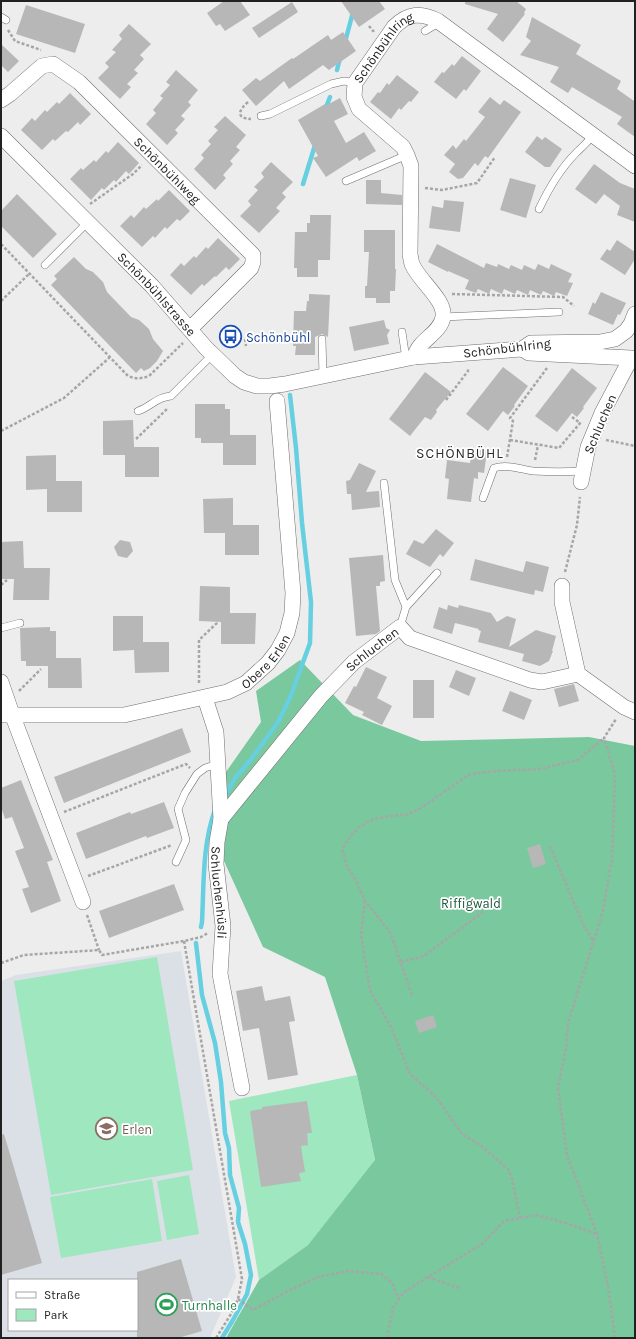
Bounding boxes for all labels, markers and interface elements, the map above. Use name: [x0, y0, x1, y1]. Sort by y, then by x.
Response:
street label: Schönbühlring: [350, 8, 416, 86]
street label: Schönbühlweg: [131, 134, 204, 207]
street label: Schönbühlstrasse: [115, 249, 199, 339]
bus stop icon: Schönbühl: [217, 324, 243, 350]
place label: Schönbühl: [246, 330, 310, 345]
street label: Schönbühlring: [462, 335, 552, 361]
street label: Schluchen: [581, 392, 619, 456]
district label: SCHÖNBÜHL: [416, 445, 504, 462]
street label: Schluchen: [342, 624, 401, 674]
street label: Obere Erlen: [239, 631, 293, 692]
street label: Schluchenhüsli: [208, 846, 231, 939]
park label: Riffigwald: [441, 896, 501, 911]
school or university icon: Erlen: [93, 1116, 119, 1142]
place label: Erlen: [122, 1122, 152, 1137]
legend: [8, 1279, 138, 1331]
text: Straße: [44, 1288, 80, 1302]
sports icon: Turnhalle: [153, 1292, 179, 1318]
place label: Turnhalle: [182, 1298, 237, 1313]
text: Park: [44, 1308, 69, 1322]

